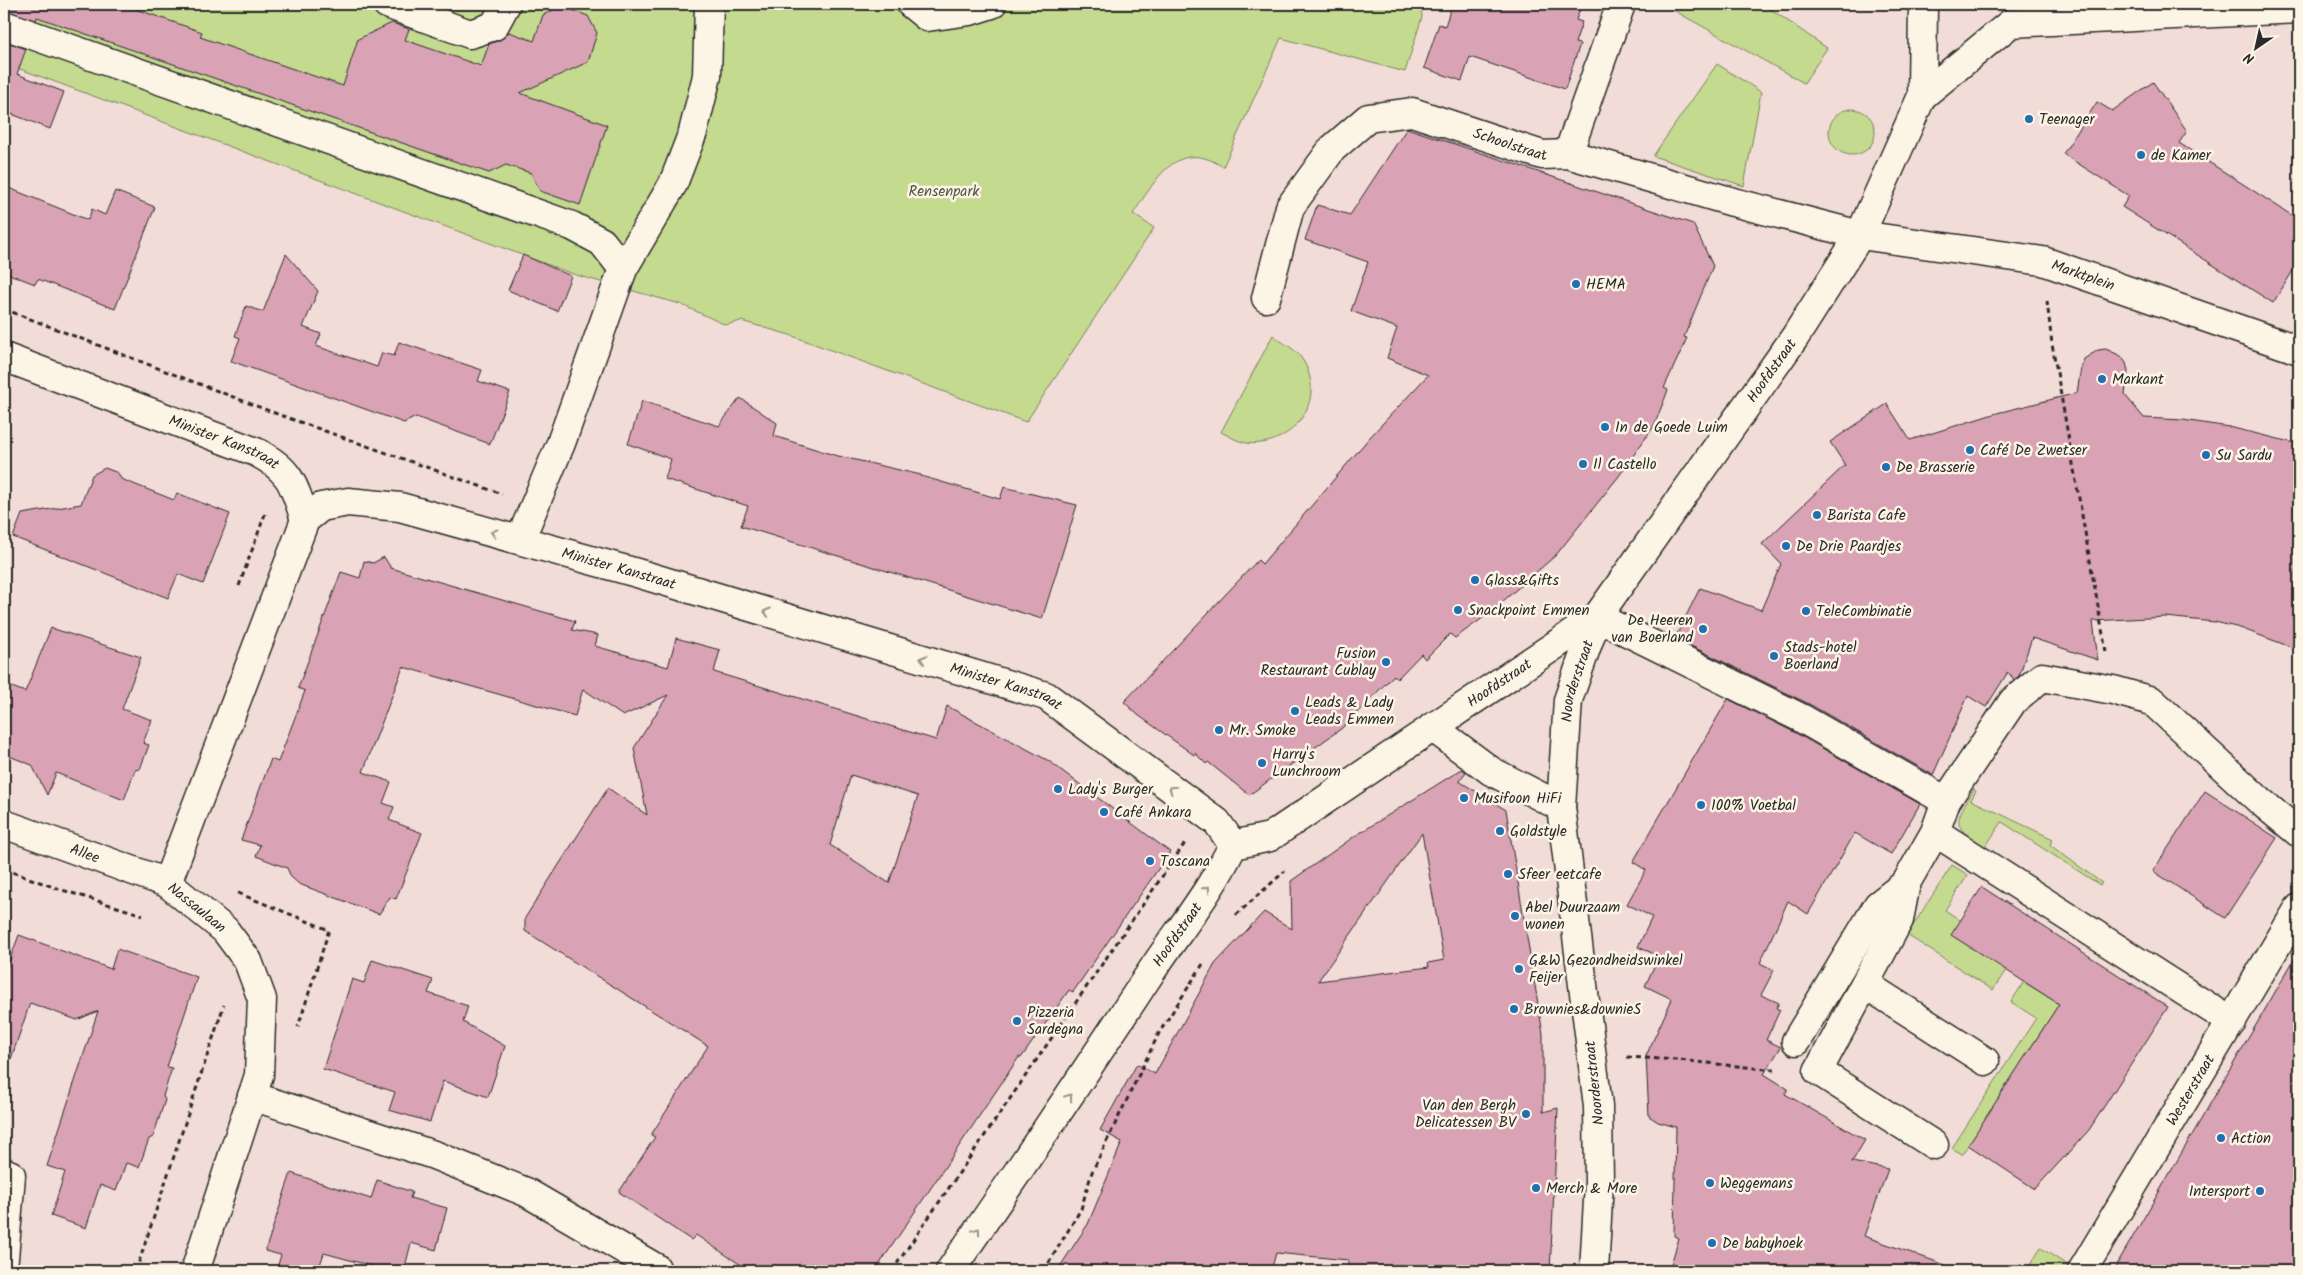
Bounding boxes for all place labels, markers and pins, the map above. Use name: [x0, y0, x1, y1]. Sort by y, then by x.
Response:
place label: Teenager: [2039, 108, 2095, 132]
marker: Teenager: [2023, 113, 2035, 125]
place label: de Kamer: [2151, 144, 2212, 168]
marker: de Kamer: [2135, 149, 2147, 161]
place label: HEMA: [1586, 273, 1626, 297]
marker: HEMA: [1570, 278, 1582, 290]
place label: Markant: [2112, 368, 2164, 392]
marker: Markant: [2096, 373, 2108, 385]
place label: In de Goede Luim: [1615, 416, 1728, 440]
marker: In de Goede Luim: [1599, 421, 1611, 433]
place label: Café De Zwetser: [1980, 439, 2088, 463]
marker: Café De Zwetser: [1964, 444, 1976, 456]
place label: Su Sardu: [2216, 444, 2272, 468]
marker: Su Sardu: [2200, 449, 2212, 461]
place label: Il Castello: [1593, 453, 1657, 477]
place label: De Brasserie: [1896, 456, 1975, 480]
marker: Il Castello: [1577, 458, 1589, 470]
marker: De Brasserie: [1880, 461, 1892, 473]
place label: Barista Cafe: [1827, 504, 1906, 528]
marker: Barista Cafe: [1811, 509, 1823, 521]
place label: De Drie Paardjes: [1796, 535, 1902, 559]
marker: De Drie Paardjes: [1780, 540, 1792, 552]
place label: Glass&Gifts: [1485, 569, 1559, 593]
marker: Glass&Gifts: [1469, 574, 1481, 586]
place label: Snackpoint Emmen: [1468, 599, 1589, 623]
place label: TeleCombinatie: [1816, 600, 1912, 624]
marker: Snackpoint Emmen: [1452, 604, 1464, 616]
marker: TeleCombinatie: [1800, 605, 1812, 617]
place label: De Heeren van Boerland: [1611, 609, 1694, 650]
marker: De Heeren van Boerland: [1697, 623, 1709, 635]
place label: Stads-hotel Boerland: [1784, 636, 1857, 677]
place label: Fusion Restaurant Cublay: [1260, 642, 1377, 683]
marker: Stads-hotel Boerland: [1768, 650, 1780, 662]
marker: Fusion Restaurant Cublay: [1380, 656, 1392, 668]
place label: Leads & Lady Leads Emmen: [1305, 691, 1394, 732]
marker: Leads & Lady Leads Emmen: [1289, 705, 1301, 717]
place label: Mr. Smoke: [1229, 719, 1296, 743]
marker: Mr. Smoke: [1213, 724, 1225, 736]
place label: Harry's Lunchroom: [1272, 743, 1341, 784]
marker: Harry's Lunchroom: [1256, 757, 1268, 769]
place label: Lady's Burger: [1068, 778, 1154, 802]
marker: Lady's Burger: [1052, 783, 1064, 795]
place label: Musifoon HiFi: [1474, 787, 1563, 811]
marker: Musifoon HiFi: [1458, 792, 1470, 804]
place label: 100% Voetbal: [1711, 794, 1796, 818]
marker: 100% Voetbal: [1695, 799, 1707, 811]
place label: Café Ankara: [1114, 801, 1191, 825]
marker: Café Ankara: [1098, 806, 1110, 818]
place label: Goldstyle: [1510, 820, 1567, 844]
marker: Goldstyle: [1494, 825, 1506, 837]
place label: Toscana: [1160, 850, 1210, 874]
marker: Toscana: [1144, 855, 1156, 867]
place label: Sfeer eetcafe: [1518, 863, 1602, 887]
marker: Sfeer eetcafe: [1502, 868, 1514, 880]
place label: Abel Duurzaam wonen: [1525, 896, 1620, 937]
marker: Abel Duurzaam wonen: [1509, 910, 1521, 922]
place label: G&W Gezondheidswinkel Feijer: [1529, 949, 1683, 990]
marker: G&W Gezondheidswinkel Feijer: [1513, 963, 1525, 975]
place label: Brownies&downieS: [1524, 998, 1641, 1022]
place label: Pizzeria Sardegna: [1027, 1001, 1083, 1042]
marker: Brownies&downieS: [1508, 1003, 1520, 1015]
marker: Pizzeria Sardegna: [1011, 1015, 1023, 1027]
place label: Van den Bergh Delicatessen BV: [1415, 1094, 1517, 1135]
marker: Van den Bergh Delicatessen BV: [1520, 1108, 1532, 1120]
place label: Action: [2231, 1127, 2271, 1151]
marker: Action: [2215, 1132, 2227, 1144]
place label: Weggemans: [1720, 1172, 1793, 1196]
place label: Merch & More: [1546, 1177, 1637, 1201]
marker: Weggemans: [1704, 1177, 1716, 1189]
place label: Intersport: [2189, 1180, 2250, 1204]
marker: Merch & More: [1530, 1182, 1542, 1194]
marker: Intersport: [2254, 1185, 2266, 1197]
place label: De babyhoek: [1722, 1232, 1804, 1256]
marker: De babyhoek: [1706, 1237, 1718, 1249]

